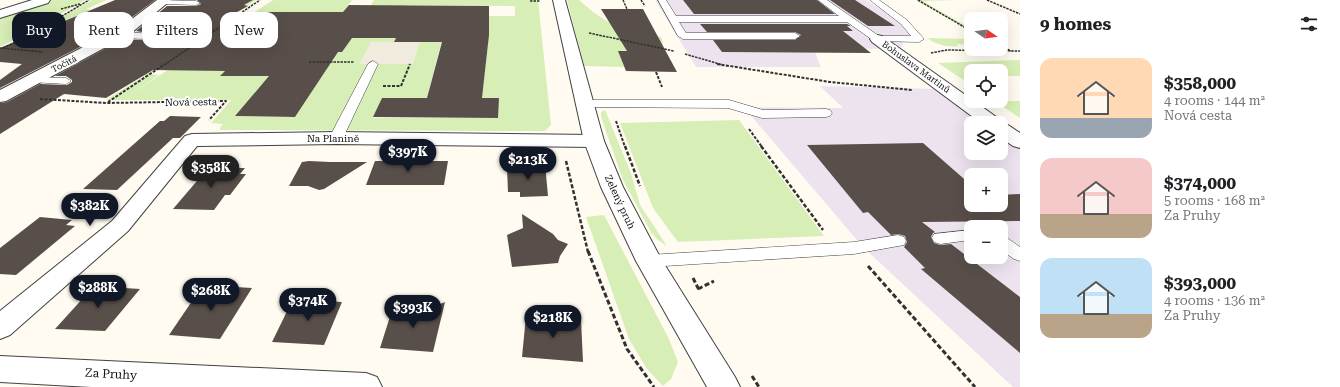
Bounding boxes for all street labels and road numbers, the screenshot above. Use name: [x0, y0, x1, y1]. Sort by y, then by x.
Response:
street label: Bohuslava Martinů: [880, 39, 952, 95]
street label: Točitá: [50, 53, 78, 75]
street label: Nová cesta: [165, 96, 218, 108]
street label: Na Planině: [307, 133, 360, 144]
street label: Zelený pruh: [603, 173, 638, 231]
street label: Za Pruhy: [85, 366, 138, 382]

